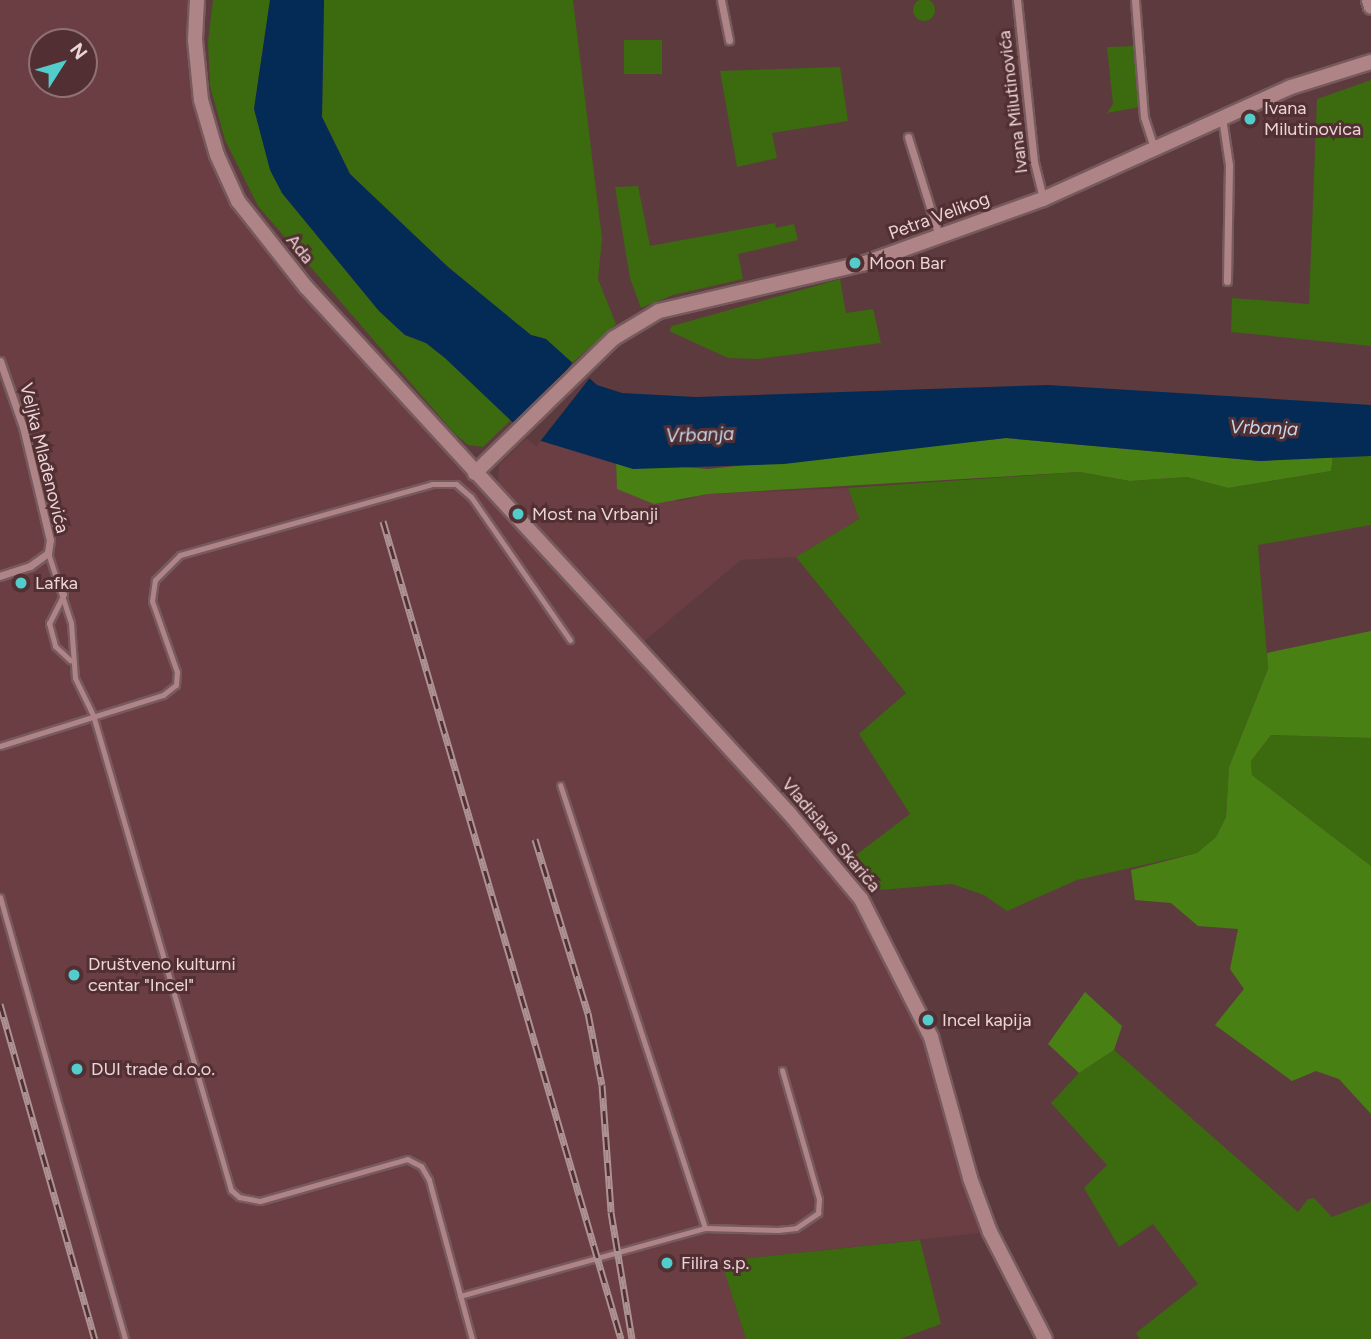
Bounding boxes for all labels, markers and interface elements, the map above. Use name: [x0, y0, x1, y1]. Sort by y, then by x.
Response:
north arrow: [28, 28, 98, 98]
street label: Ivana Milutinovića: [994, 29, 1032, 175]
text: N: [65, 38, 92, 64]
place label: Ivana Milutinovica: [1264, 98, 1361, 140]
marker: Ivana Milutinovica: [1242, 111, 1258, 127]
street label: Petra Velikog: [886, 188, 992, 244]
street label: Ada: [282, 230, 318, 268]
place label: Moon Bar: [869, 252, 946, 274]
marker: Moon Bar: [847, 255, 863, 271]
street label: Veljka Mlađenovića: [15, 381, 73, 535]
water label: Vrbanja: [1229, 415, 1299, 441]
water label: Vrbanja: [665, 422, 735, 448]
place label: Most na Vrbanji: [532, 503, 658, 525]
marker: Most na Vrbanji: [510, 506, 526, 522]
place label: Lafka: [35, 572, 78, 594]
marker: Lafka: [13, 575, 29, 591]
street label: Vladislava Skarića: [777, 773, 885, 897]
place label: Društveno kulturni centar "Incel": [88, 954, 236, 996]
marker: Društveno kulturni centar "Incel": [66, 967, 82, 983]
place label: Incel kapija: [942, 1009, 1031, 1031]
marker: Incel kapija: [920, 1012, 936, 1028]
place label: DUI trade d.o.o.: [91, 1058, 215, 1080]
marker: DUI trade d.o.o.: [69, 1061, 85, 1077]
place label: Filira s.p.: [681, 1252, 749, 1274]
marker: Filira s.p.: [659, 1255, 675, 1271]

